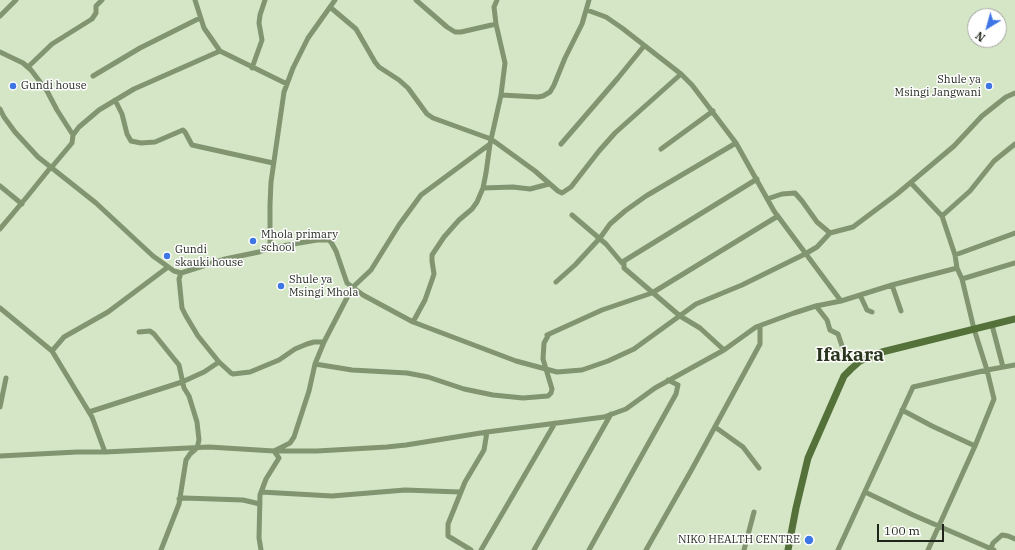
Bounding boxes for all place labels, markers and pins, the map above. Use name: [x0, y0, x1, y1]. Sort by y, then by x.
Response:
place label: Shule ya Msingi Jangwani: [895, 73, 981, 99]
place label: Gundi house: [21, 79, 87, 93]
marker: Gundi house: [8, 81, 18, 91]
marker: Shule ya Msingi Jangwani: [984, 81, 994, 91]
place label: Mhola primary school: [261, 228, 338, 254]
marker: Mhola primary school: [248, 236, 258, 246]
place label: Gundi skauki house: [175, 243, 243, 269]
marker: Gundi skauki house: [162, 251, 172, 261]
place label: Shule ya Msingi Mhola: [289, 273, 358, 299]
marker: Shule ya Msingi Mhola: [276, 281, 286, 291]
place label: NIKO HEALTH CENTRE: [678, 533, 800, 547]
marker: NIKO HEALTH CENTRE: [803, 534, 815, 546]

